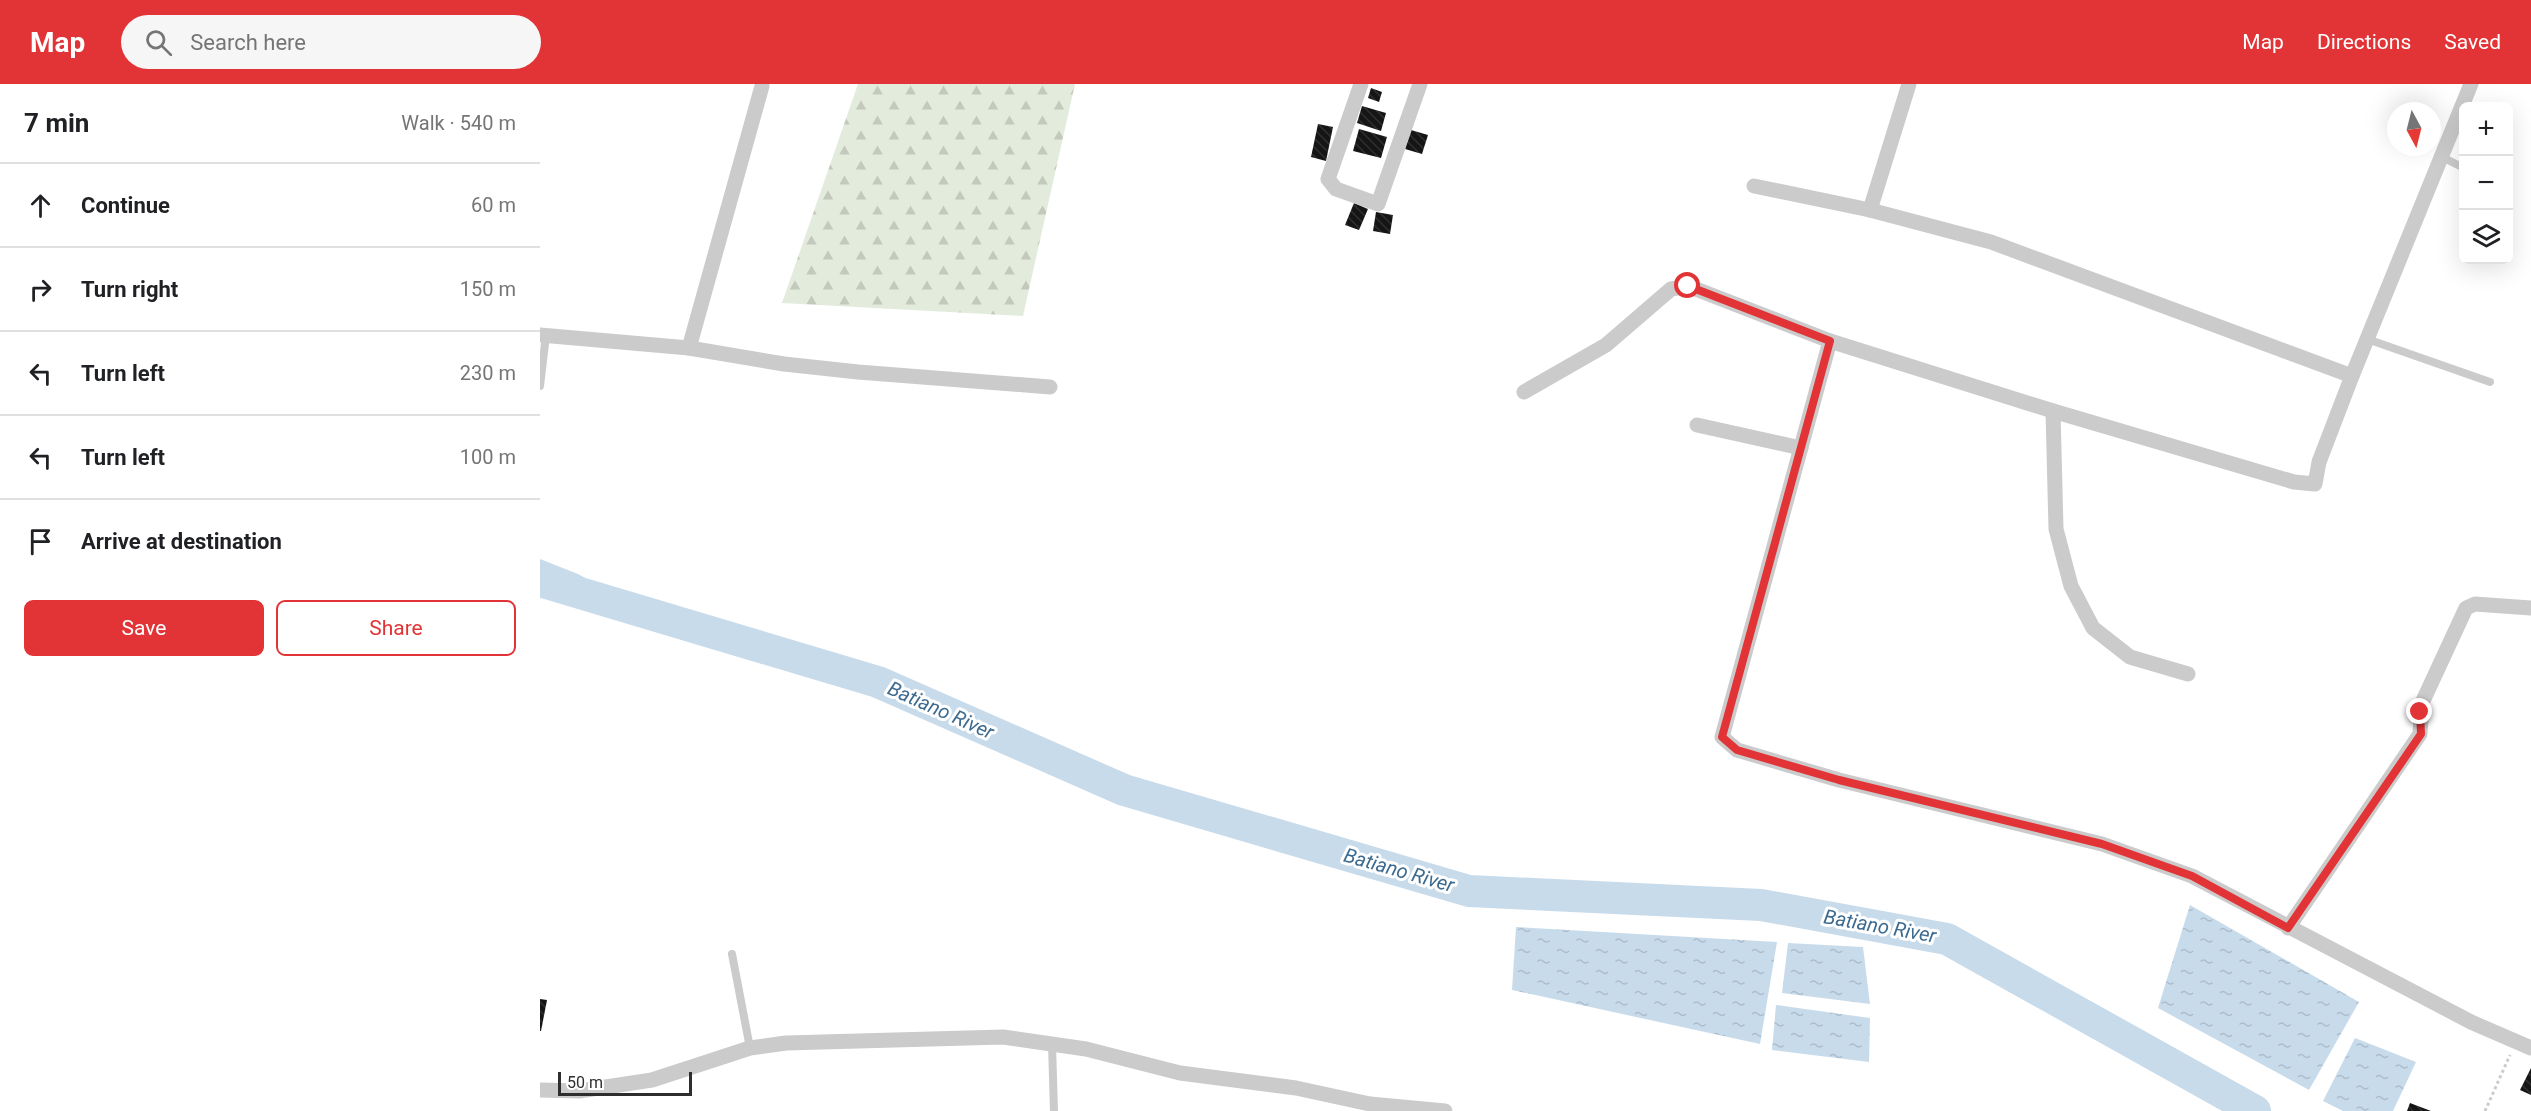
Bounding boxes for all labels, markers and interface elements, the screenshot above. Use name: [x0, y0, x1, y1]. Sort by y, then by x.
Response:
search box: [121, 15, 541, 69]
text: Map: [30, 26, 85, 59]
icon: search: [142, 26, 175, 59]
text: Search here: [190, 30, 306, 55]
text: Map: [2242, 30, 2284, 54]
text: Directions: [2317, 30, 2411, 54]
text: Saved: [2444, 30, 2501, 54]
north arrow: [2387, 102, 2441, 156]
map controls: [2459, 102, 2513, 264]
button: +: [2459, 102, 2513, 156]
text: 7 min: [24, 108, 89, 138]
text: Walk · 540 m: [401, 111, 516, 135]
button: −: [2459, 156, 2513, 210]
icon: ahead: [24, 189, 57, 222]
text: Continue: [81, 193, 170, 218]
text: 60 m: [471, 193, 516, 217]
button: layers: [2459, 210, 2513, 264]
route start: [1674, 272, 1700, 298]
icon: right: [24, 273, 57, 306]
text: Turn right: [81, 277, 178, 302]
text: 150 m: [460, 277, 516, 301]
icon: left: [24, 357, 57, 390]
text: Turn left: [81, 361, 165, 386]
text: 230 m: [460, 361, 516, 385]
icon: left: [24, 441, 57, 474]
text: Turn left: [81, 445, 165, 470]
text: 100 m: [460, 445, 516, 469]
icon: arrive: [24, 525, 57, 558]
text: Arrive at destination: [81, 529, 282, 554]
button: Save: [24, 600, 264, 656]
button: Share: [276, 600, 516, 656]
water label: Batiano River: [884, 676, 999, 745]
route end: [2406, 698, 2432, 724]
water label: Batiano River: [1341, 843, 1458, 898]
water label: Batiano River: [1822, 904, 1940, 948]
scale bar: [558, 1069, 692, 1096]
text: 50 m: [567, 1073, 603, 1092]

